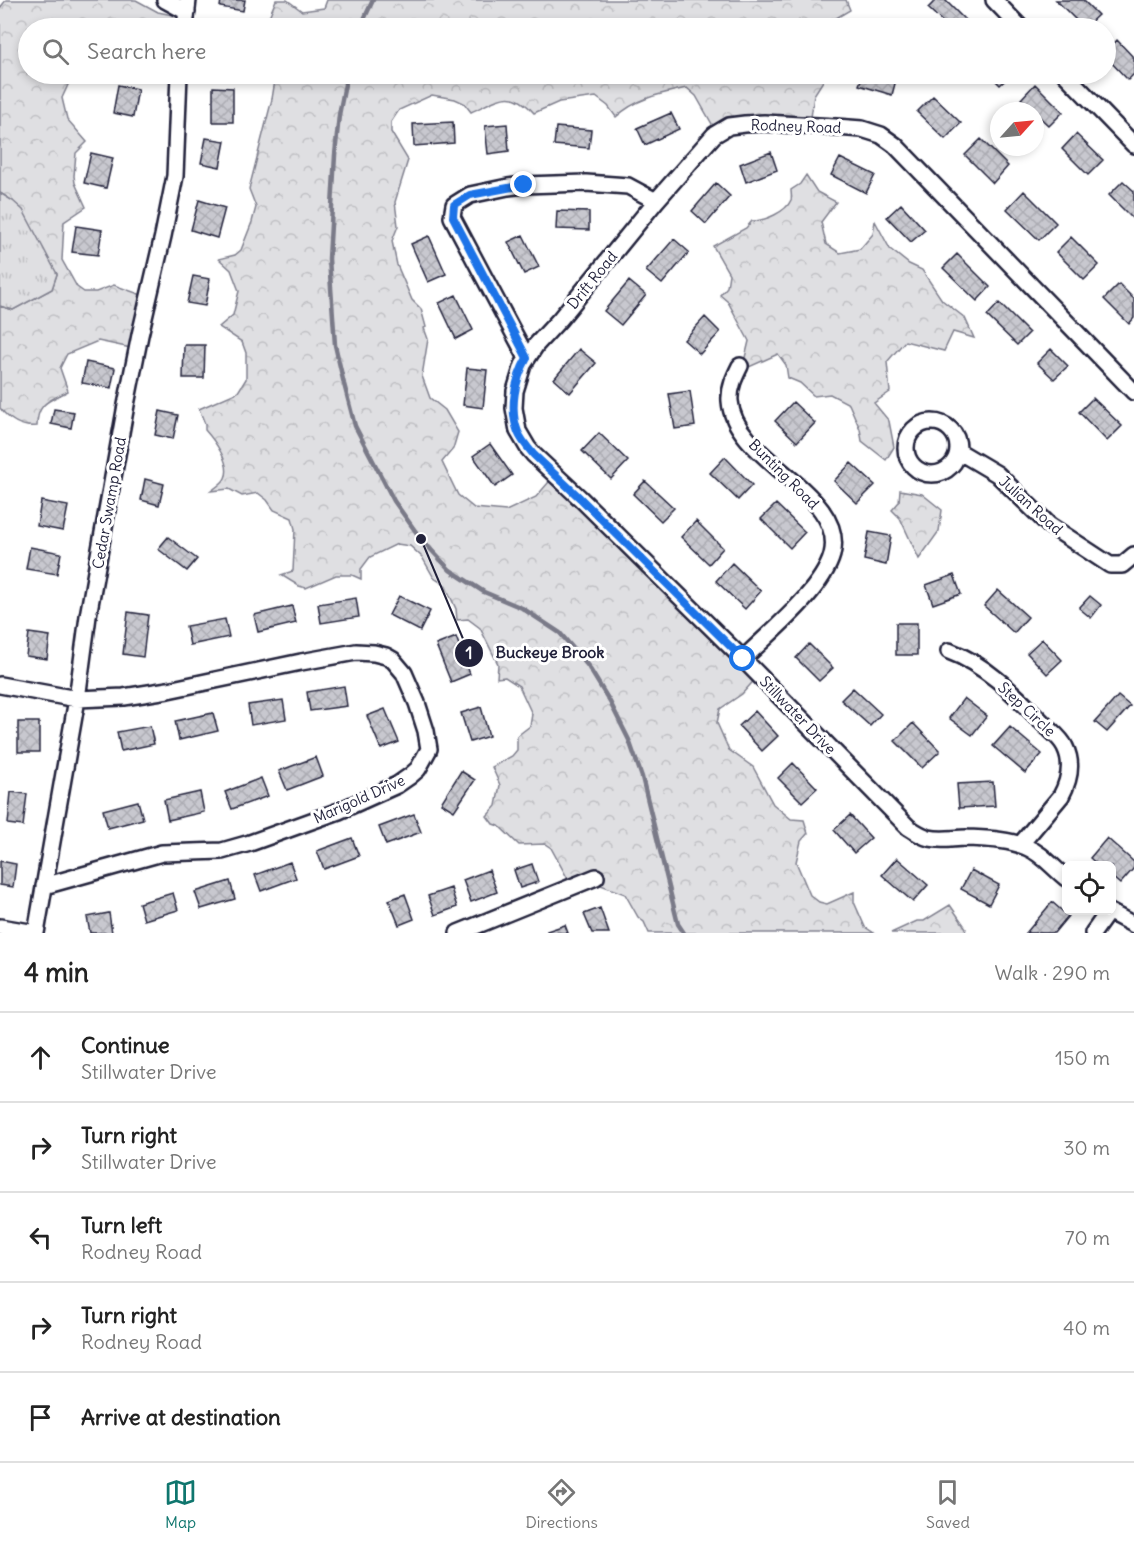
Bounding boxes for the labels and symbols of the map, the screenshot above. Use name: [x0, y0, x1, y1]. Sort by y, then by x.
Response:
north arrow: [990, 102, 1044, 156]
street label: Rodney Road: [750, 115, 842, 137]
route end: [510, 171, 536, 197]
street label: Drift Road: [563, 247, 621, 313]
street label: Cedar Swamp Road: [88, 435, 130, 570]
street label: Bunting Road: [745, 435, 823, 513]
street label: Julian Road: [995, 471, 1067, 539]
callout: Buckeye Brook: [454, 636, 617, 670]
text: 1: [465, 641, 473, 664]
text: Buckeye Brook: [495, 642, 605, 663]
route start: [729, 645, 755, 671]
street label: Stillwater Drive: [756, 672, 840, 758]
street label: Step Circle: [994, 678, 1060, 740]
street label: Marigold Drive: [310, 770, 408, 828]

